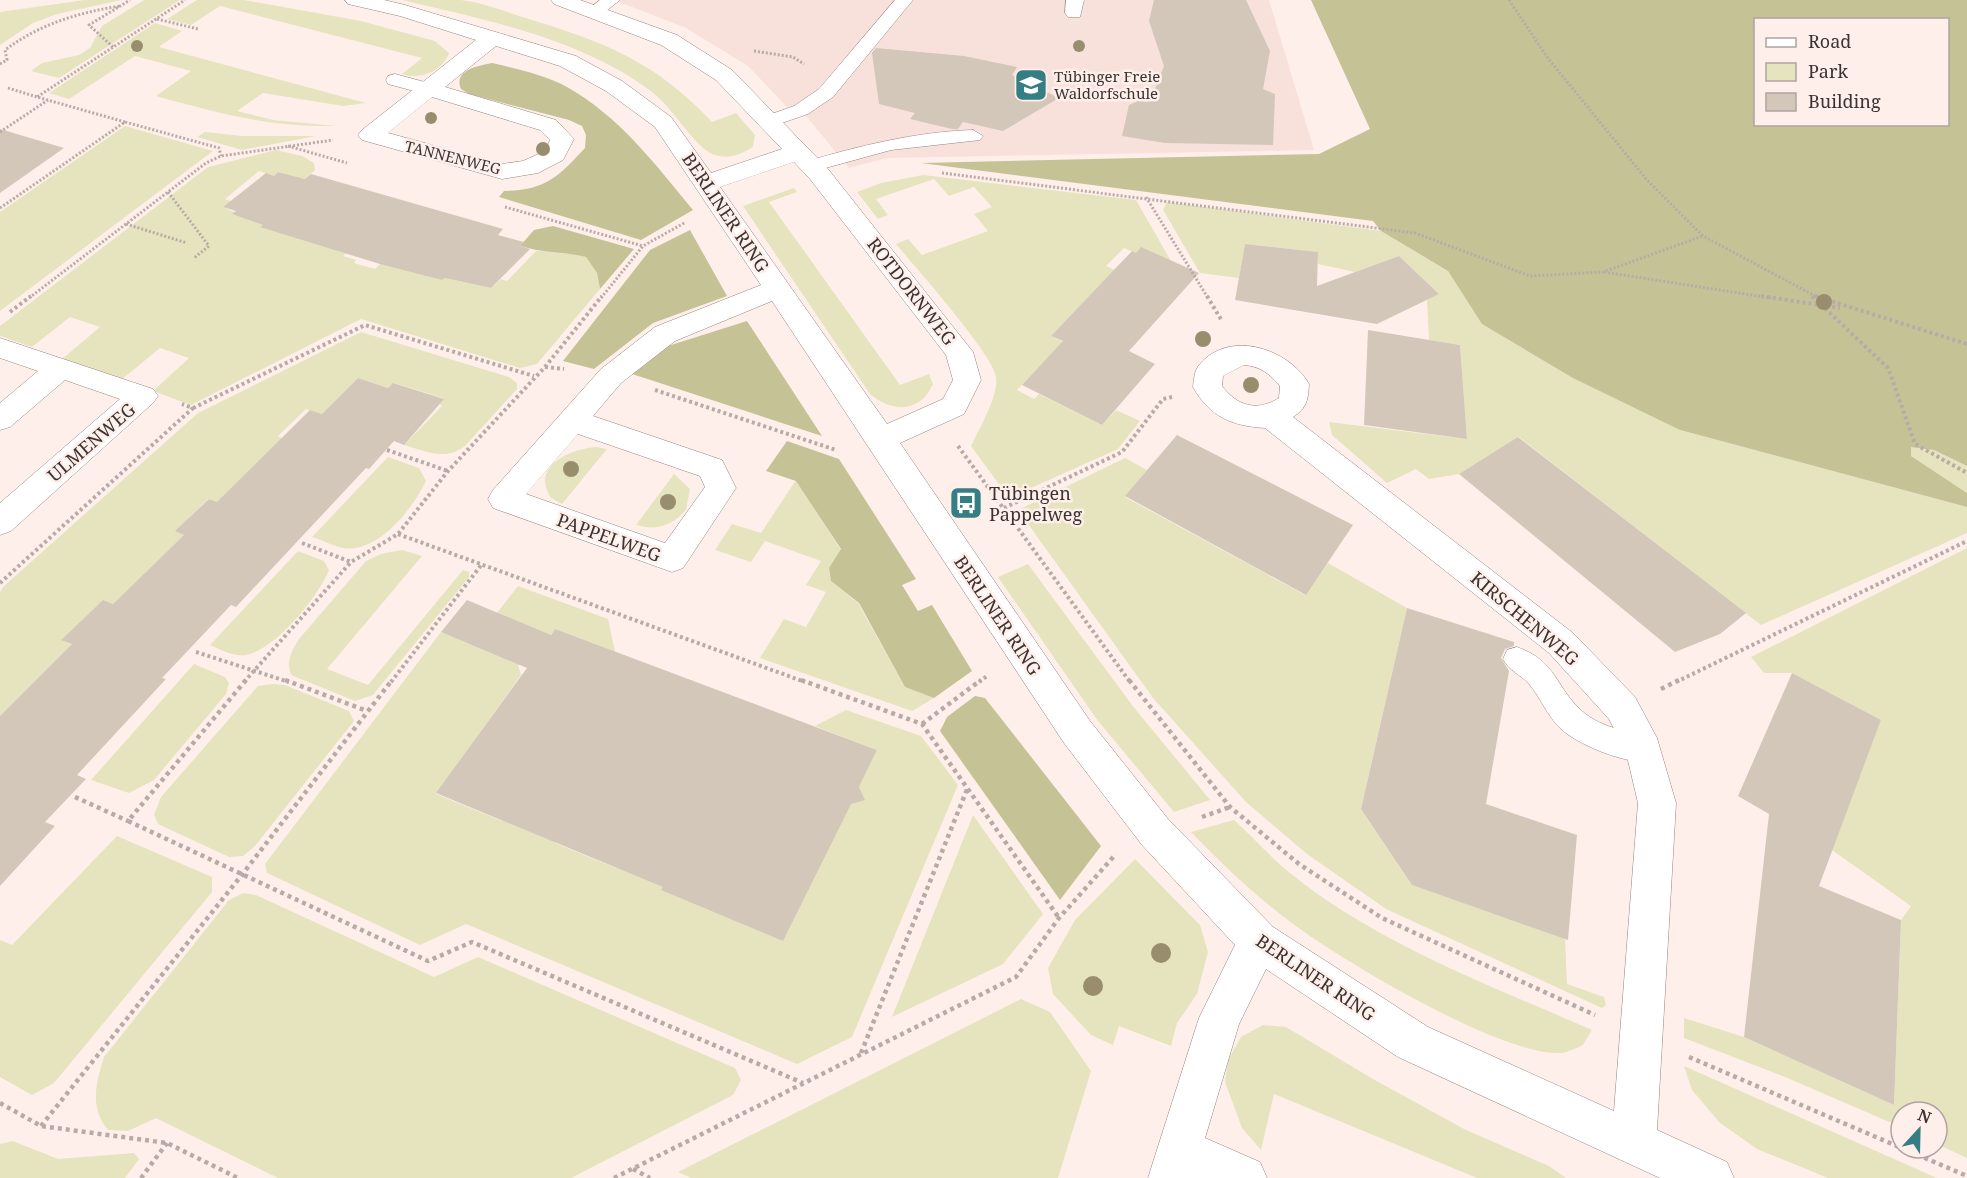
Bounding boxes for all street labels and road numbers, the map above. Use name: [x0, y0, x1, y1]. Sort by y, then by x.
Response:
street label: TANNENWEG: [403, 135, 503, 179]
street label: BERLINER RING: [677, 148, 775, 276]
street label: ROTDORNWEG: [862, 232, 962, 350]
street label: ULMENWEG: [42, 397, 140, 487]
street label: PAPPELWEG: [554, 507, 664, 567]
street label: BERLINER RING: [949, 551, 1047, 679]
street label: KIRSCHENWEG: [1466, 566, 1584, 670]
street label: BERLINER RING: [1252, 928, 1380, 1026]

